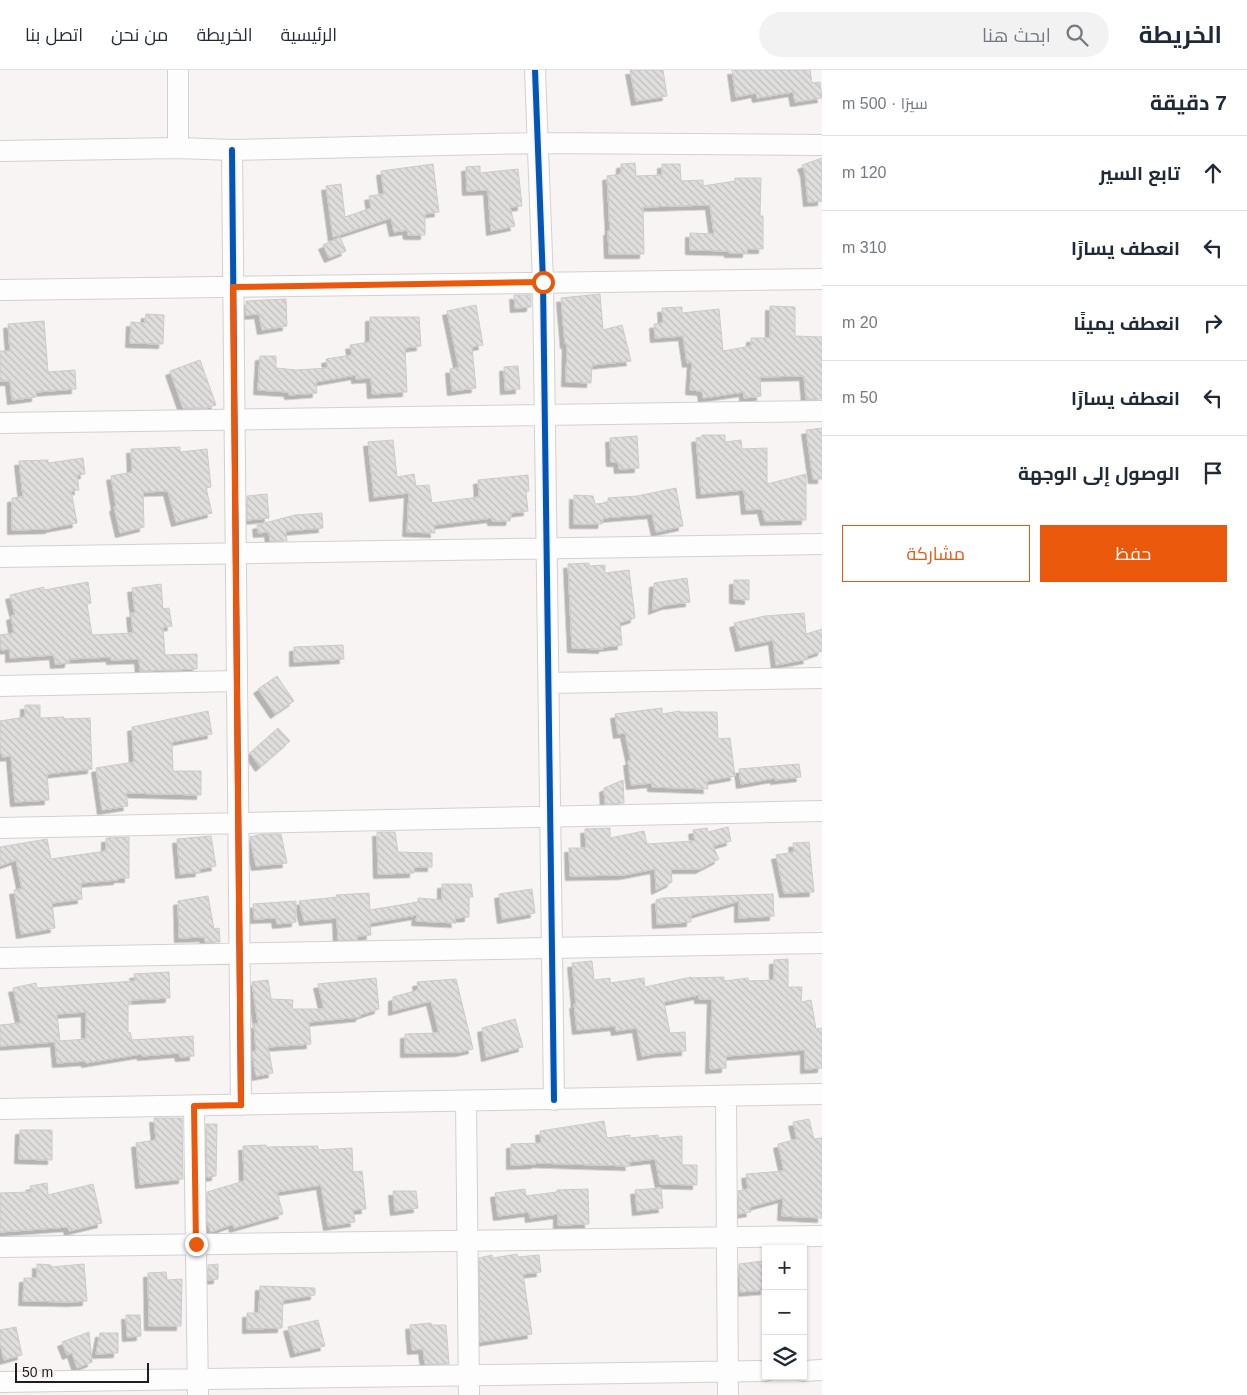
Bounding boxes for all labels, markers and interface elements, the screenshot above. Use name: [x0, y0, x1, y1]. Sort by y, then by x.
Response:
search box: [759, 12, 1109, 57]
icon: search: [1063, 21, 1091, 49]
text: الخريطة: [1139, 21, 1222, 48]
text: اتصل بنا: [25, 25, 83, 45]
text: من نحن: [111, 25, 168, 45]
text: الخريطة: [196, 25, 253, 45]
text: الرئيسية: [281, 25, 337, 45]
text: ابحث هنا: [982, 25, 1051, 46]
text: 7 دقيقة: [1150, 91, 1227, 114]
text: سيرًا · 500 m: [842, 95, 928, 112]
icon: ahead: [1199, 159, 1227, 187]
text: تابع السير: [1099, 163, 1180, 184]
text: 120 m: [842, 164, 886, 181]
icon: left: [1199, 234, 1227, 262]
text: انعطف يسارًا: [1071, 238, 1180, 259]
text: 310 m: [842, 239, 886, 256]
route start: [532, 271, 555, 294]
icon: right: [1199, 309, 1227, 337]
text: انعطف يمينًا: [1073, 313, 1180, 334]
text: 20 m: [842, 314, 878, 331]
icon: left: [1199, 384, 1227, 412]
text: انعطف يسارًا: [1071, 388, 1180, 409]
text: 50 m: [842, 389, 878, 406]
icon: arrive: [1199, 459, 1227, 487]
text: الوصول إلى الوجهة: [1018, 463, 1180, 484]
button: مشاركة: [842, 525, 1030, 582]
button: حفظ: [1040, 525, 1227, 582]
route end: [185, 1233, 208, 1256]
map controls: [762, 1245, 807, 1380]
button: +: [762, 1245, 807, 1290]
button: −: [762, 1290, 807, 1335]
button: layers: [762, 1335, 807, 1380]
scale bar: [15, 1360, 149, 1383]
text: 50 m: [22, 1364, 53, 1380]

